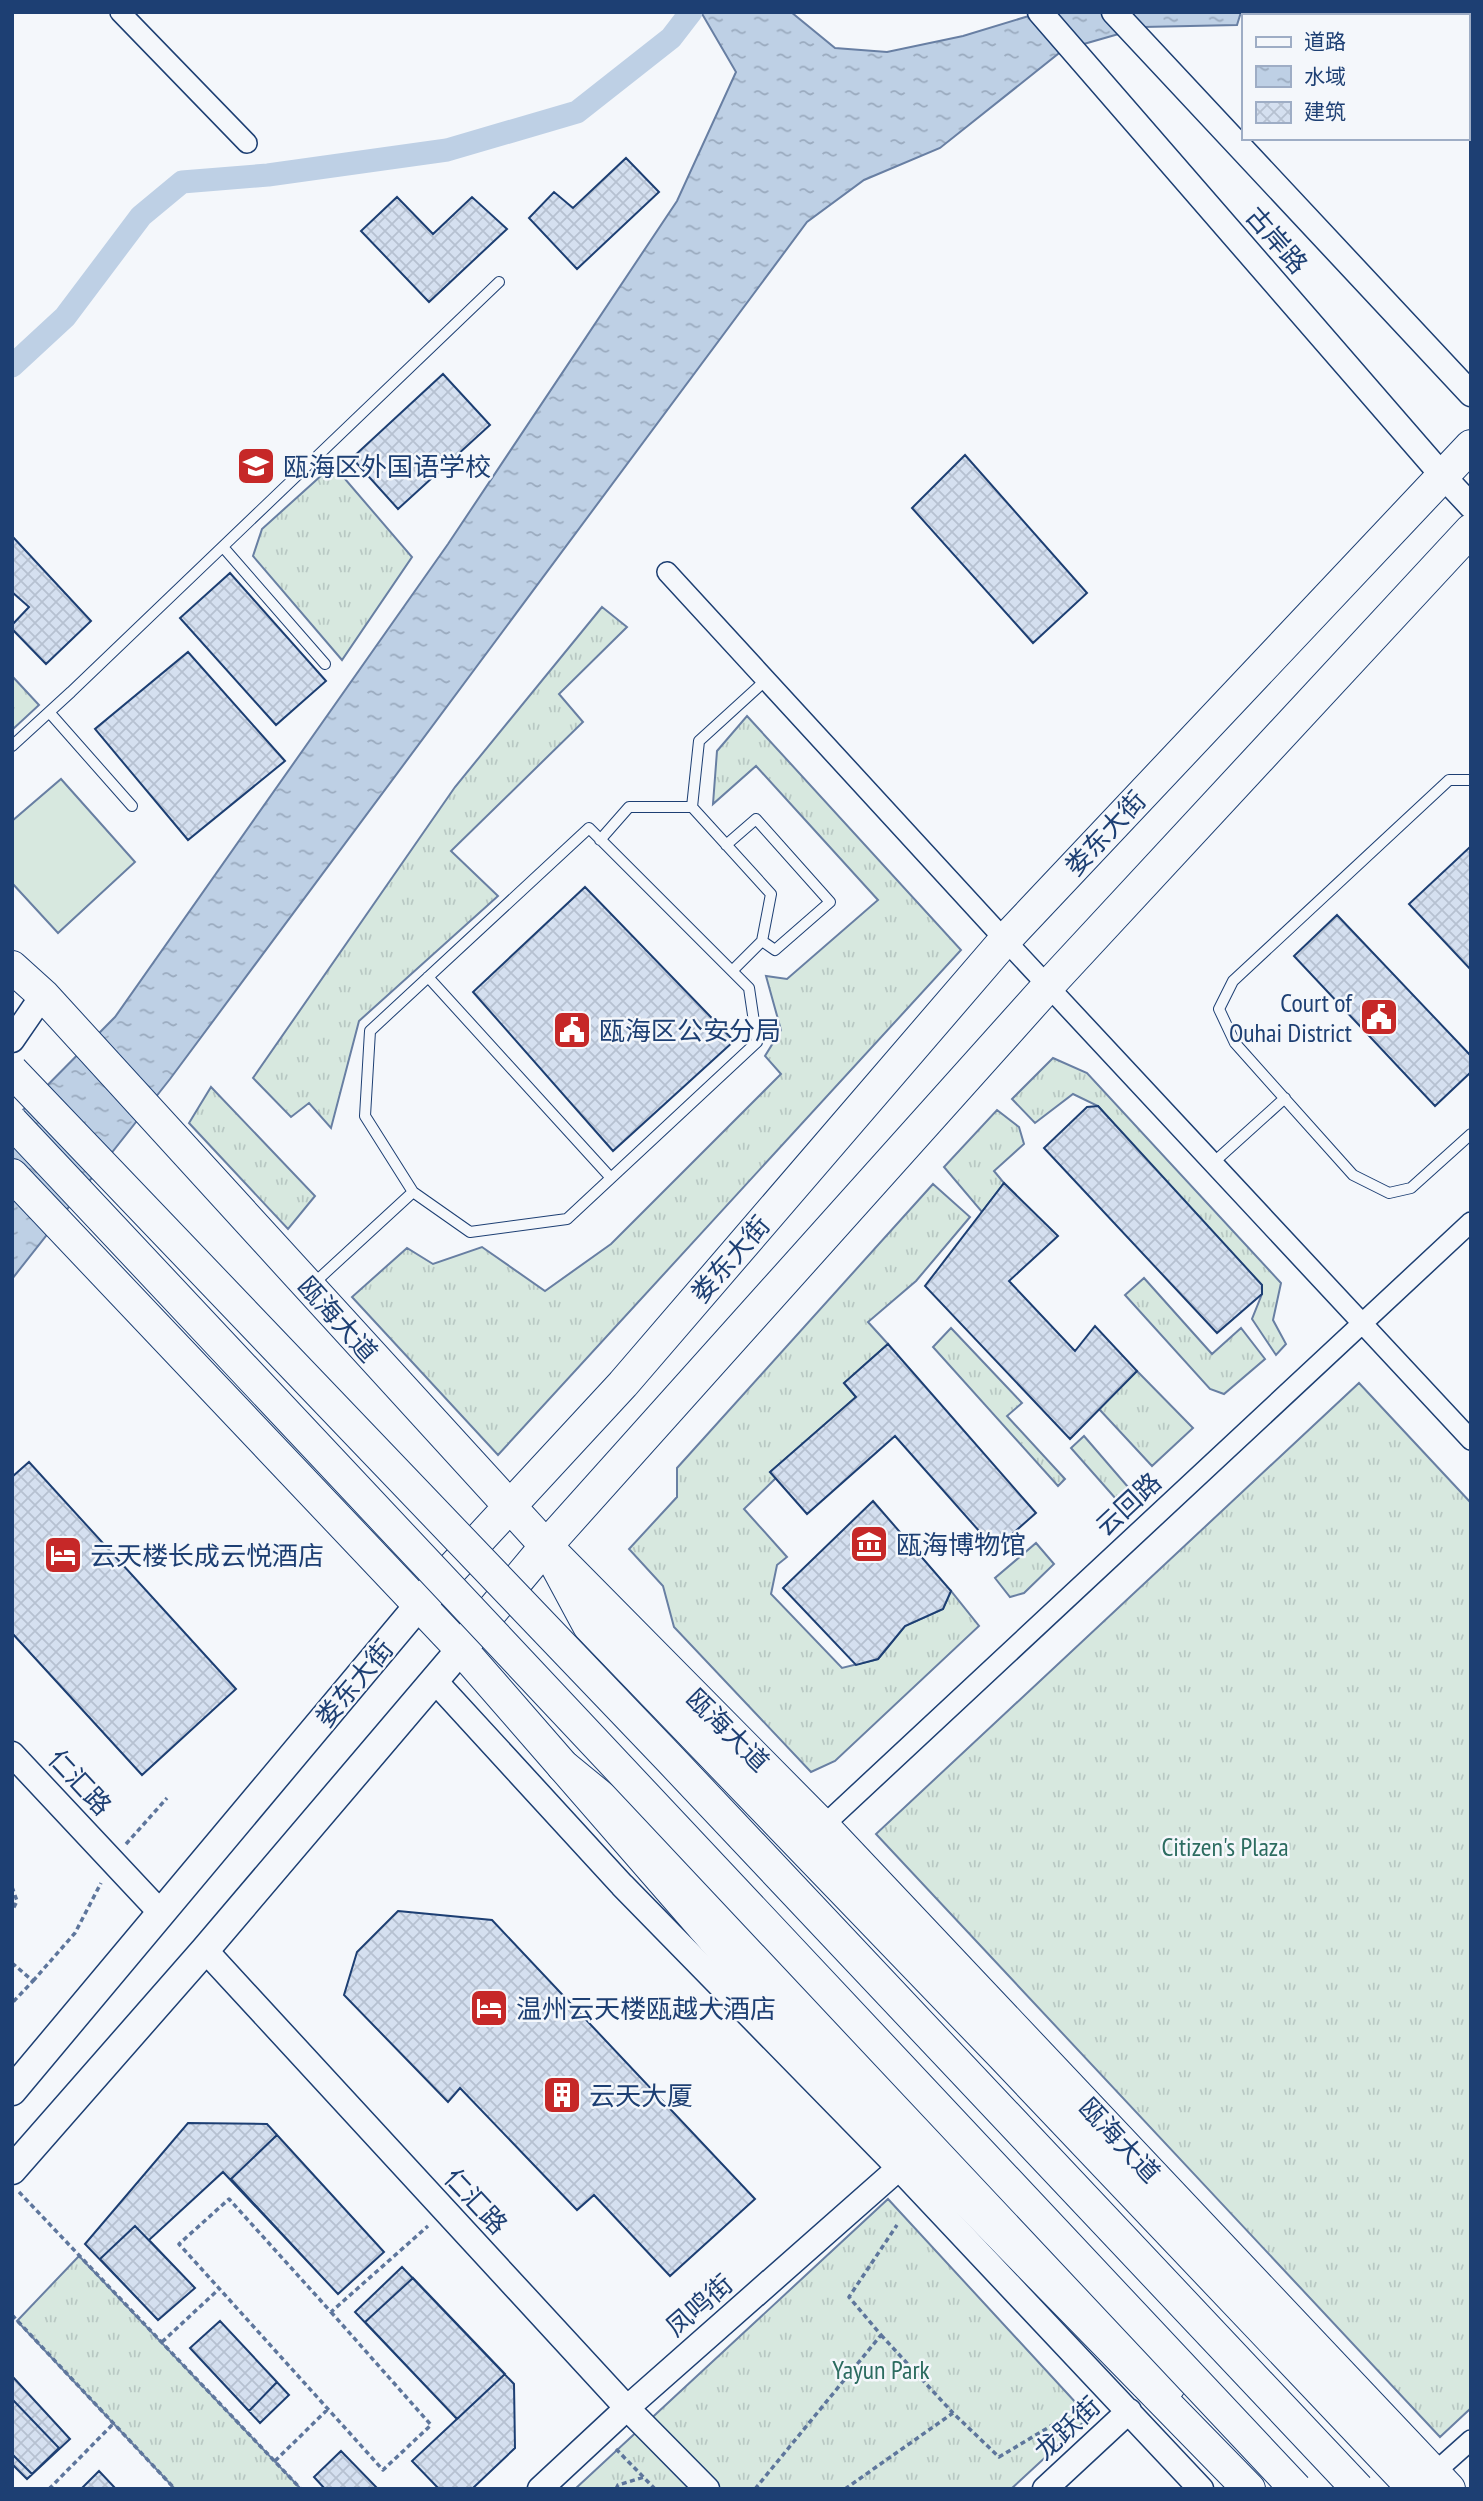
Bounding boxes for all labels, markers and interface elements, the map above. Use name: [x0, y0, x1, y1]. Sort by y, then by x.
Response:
legend: [1242, 14, 1469, 140]
text: 道路: [1304, 28, 1346, 55]
text: 水域: [1304, 63, 1346, 90]
text: 建筑: [1304, 98, 1346, 125]
street label: 古岸路: [1239, 200, 1315, 280]
school or university icon: 瓯海区外国语学校: [235, 445, 277, 487]
place label: 瓯海区外国语学校: [283, 450, 491, 483]
street label: 娄东大街: [1057, 784, 1153, 882]
place label: Court of Ouhai District: [1229, 986, 1353, 1049]
public building icon: Court of Ouhai District: [1358, 996, 1400, 1038]
public building icon: 瓯海区公安分局: [551, 1009, 593, 1051]
place label: 瓯海区公安分局: [599, 1014, 781, 1047]
street label: 娄东大街: [683, 1209, 777, 1309]
street label: 瓯海大道: [291, 1269, 385, 1369]
street label: 云回路: [1088, 1465, 1168, 1543]
museum icon: 瓯海博物馆: [848, 1523, 890, 1565]
place label: 瓯海博物馆: [896, 1528, 1026, 1561]
hotel icon: 云天楼长成云悦酒店: [42, 1534, 84, 1576]
place label: 云天楼长成云悦酒店: [90, 1539, 324, 1572]
street label: 娄东大街: [308, 1633, 400, 1733]
street label: 瓯海大道: [680, 1682, 776, 1778]
street label: 仁汇路: [41, 1742, 119, 1822]
park label: Citizen's Plaza: [1161, 1830, 1289, 1863]
hotel icon: 温州云天楼瓯越大酒店: [468, 1987, 510, 2029]
place label: 温州云天楼瓯越大酒店: [516, 1992, 776, 2025]
building icon: 云天大厦: [541, 2074, 583, 2116]
place label: 云天大厦: [589, 2079, 693, 2112]
street label: 瓯海大道: [1072, 2091, 1168, 2189]
street label: 仁汇路: [437, 2161, 515, 2241]
street label: 凤鸣街: [659, 2267, 739, 2343]
park label: Yayun Park: [832, 2353, 930, 2386]
street label: 龙跃街: [1027, 2389, 1107, 2467]

